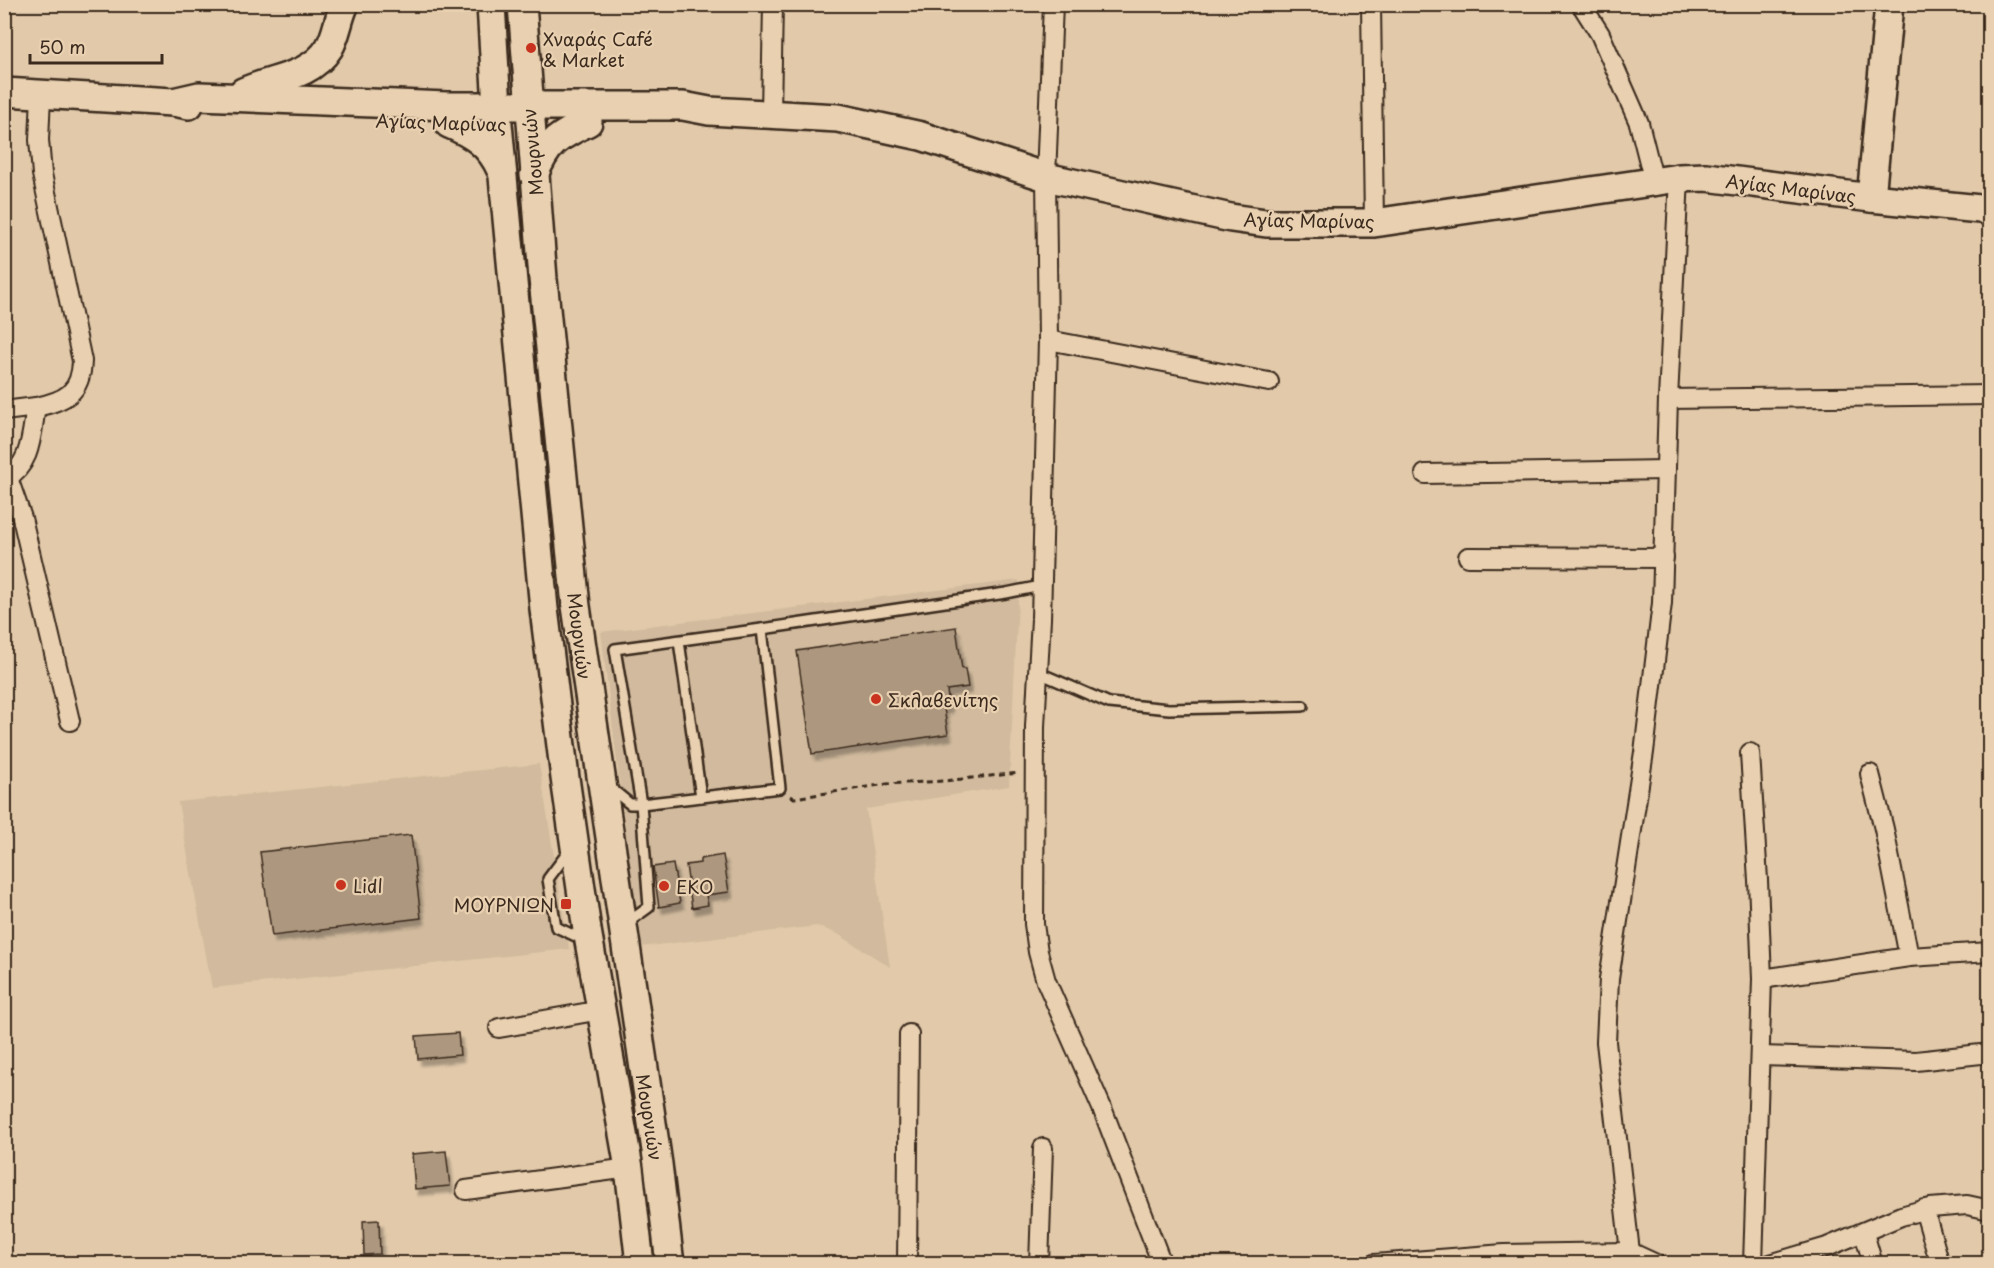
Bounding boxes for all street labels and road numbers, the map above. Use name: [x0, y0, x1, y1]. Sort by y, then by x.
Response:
street label: Αγίας Μαρίνας: [375, 106, 507, 138]
street label: Μουρνιών: [515, 107, 549, 197]
street label: Αγίας Μαρίνας: [1724, 167, 1858, 209]
street label: Αγίας Μαρίνας: [1243, 205, 1375, 235]
street label: Μουρνιών: [561, 591, 599, 681]
street label: Μουρνιών: [630, 1072, 670, 1162]

